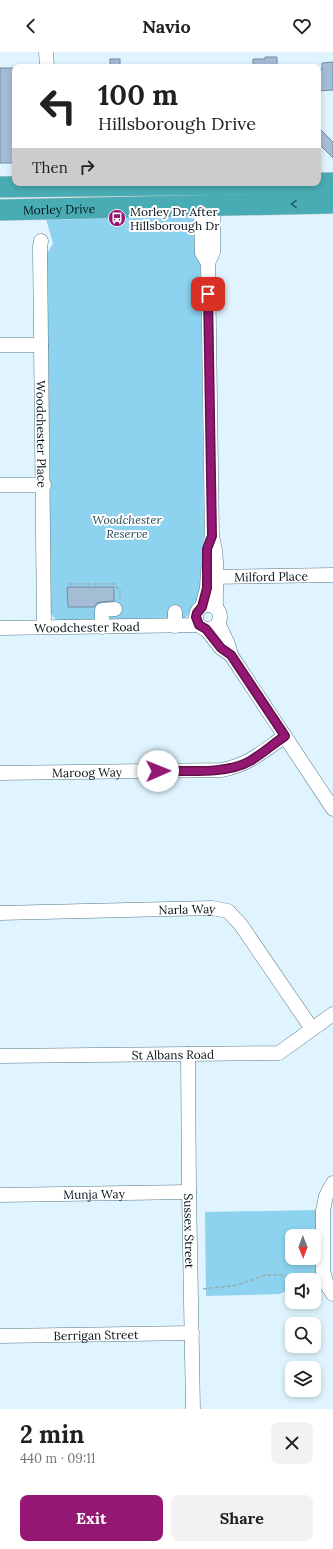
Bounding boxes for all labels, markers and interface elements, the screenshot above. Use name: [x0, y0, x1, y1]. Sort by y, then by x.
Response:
icon: back: [20, 15, 42, 37]
text: Navio: [142, 15, 191, 38]
icon: heart: [291, 15, 313, 37]
text: 100 m: [98, 77, 178, 113]
icon: left: [32, 80, 84, 132]
text: Hillsborough Drive: [98, 112, 256, 135]
icon: right: [76, 156, 98, 178]
text: Then: [32, 158, 68, 177]
street label: Morley Drive: [23, 200, 96, 217]
one-way arrow: [291, 200, 297, 208]
place label: Morley Dr After Hillsborough Dr: [130, 204, 220, 233]
bus stop icon: Morley Dr After Hillsborough Dr: [107, 208, 127, 228]
pin: [191, 277, 225, 311]
icon: arrive: [197, 283, 219, 305]
street label: Woodchester Place: [34, 380, 50, 488]
park label: Woodchester Reserve: [92, 512, 162, 541]
street label: Milford Place: [234, 568, 308, 584]
street label: Woodchester Road: [34, 618, 140, 635]
position arrow: [137, 750, 179, 792]
street label: Maroog Way: [52, 764, 123, 780]
street label: Narla Way: [158, 900, 217, 917]
street label: St Albans Road: [132, 1046, 214, 1062]
street label: Munja Way: [63, 1186, 126, 1201]
street label: Sussex Street: [182, 1193, 198, 1269]
north arrow: [285, 1229, 321, 1265]
map controls: [285, 1229, 321, 1397]
button: sound: [285, 1273, 321, 1309]
button: search: [285, 1317, 321, 1353]
street label: Berrigan Street: [53, 1326, 139, 1343]
button: layers: [285, 1361, 321, 1397]
text: 2 min: [20, 1419, 84, 1450]
button: close: [271, 1422, 313, 1464]
text: 440 m · 09:11: [20, 1450, 96, 1467]
button: Exit: [20, 1495, 163, 1541]
button: Share: [171, 1495, 313, 1541]

